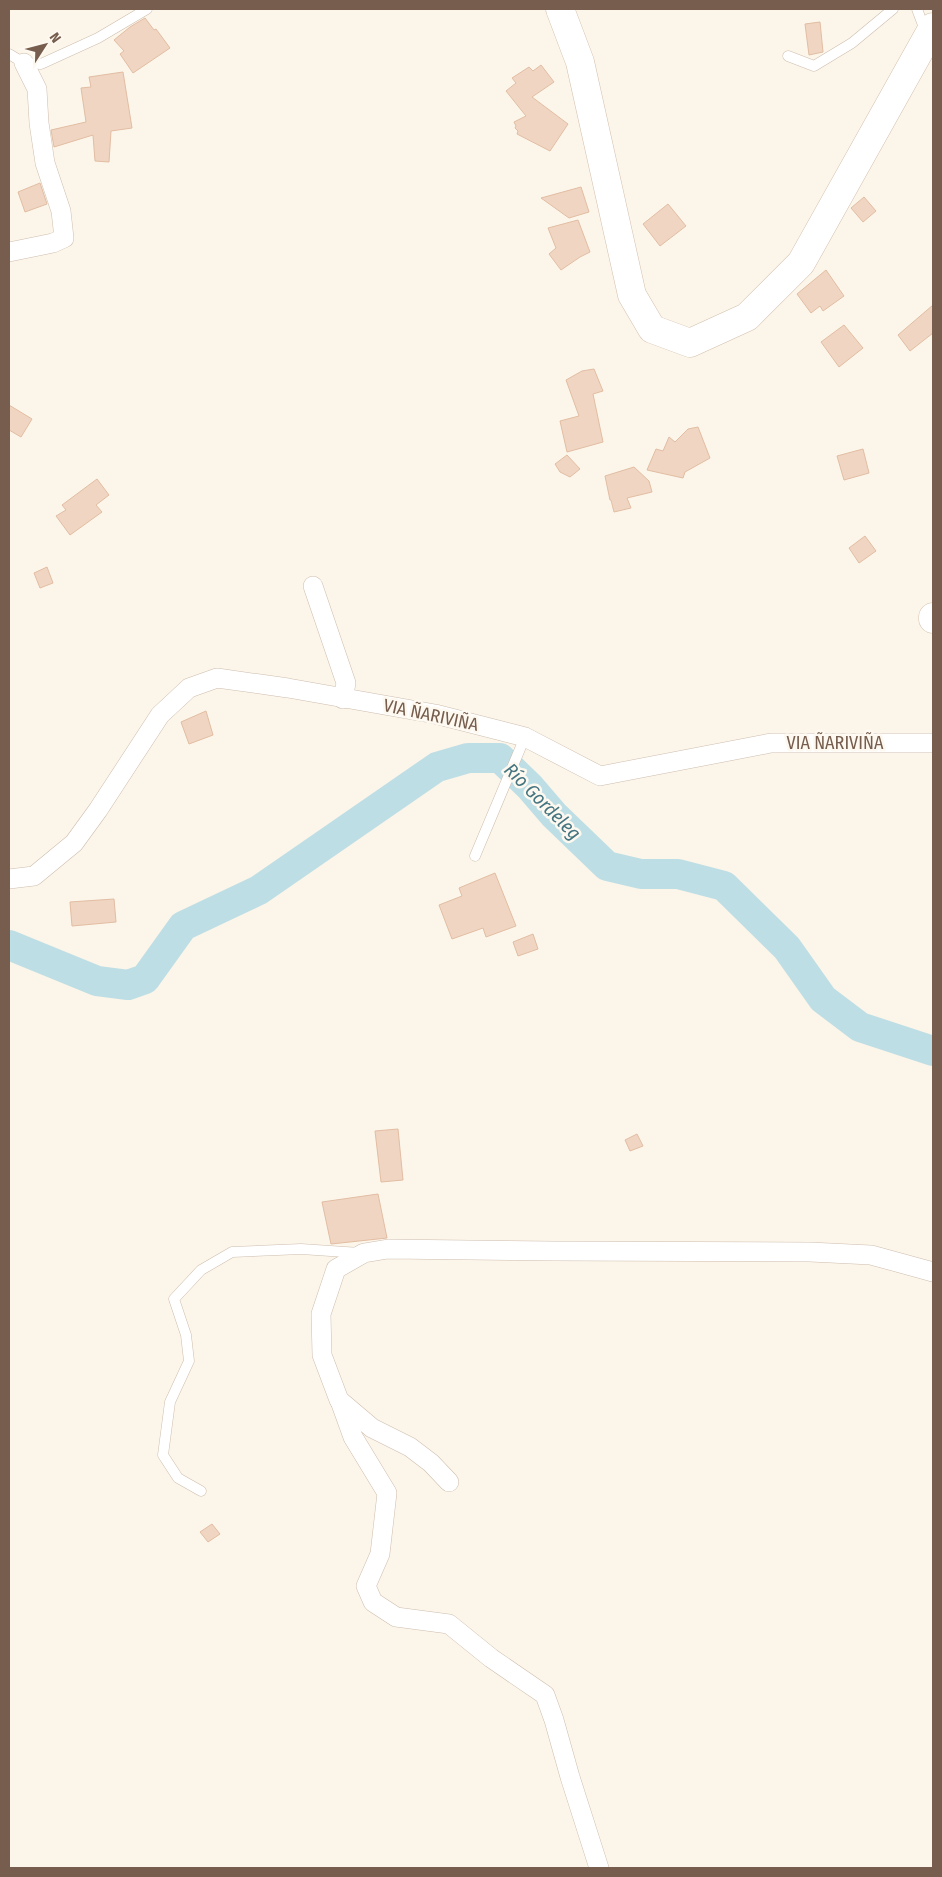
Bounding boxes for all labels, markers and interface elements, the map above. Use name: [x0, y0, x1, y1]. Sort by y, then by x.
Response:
north arrow: [20, 20, 70, 70]
text: N: [46, 29, 64, 46]
street label: VIA ÑARIVIÑA: [381, 694, 481, 736]
street label: VIA ÑARIVIÑA: [787, 732, 884, 754]
water label: Río Gordeleg: [499, 758, 586, 845]

